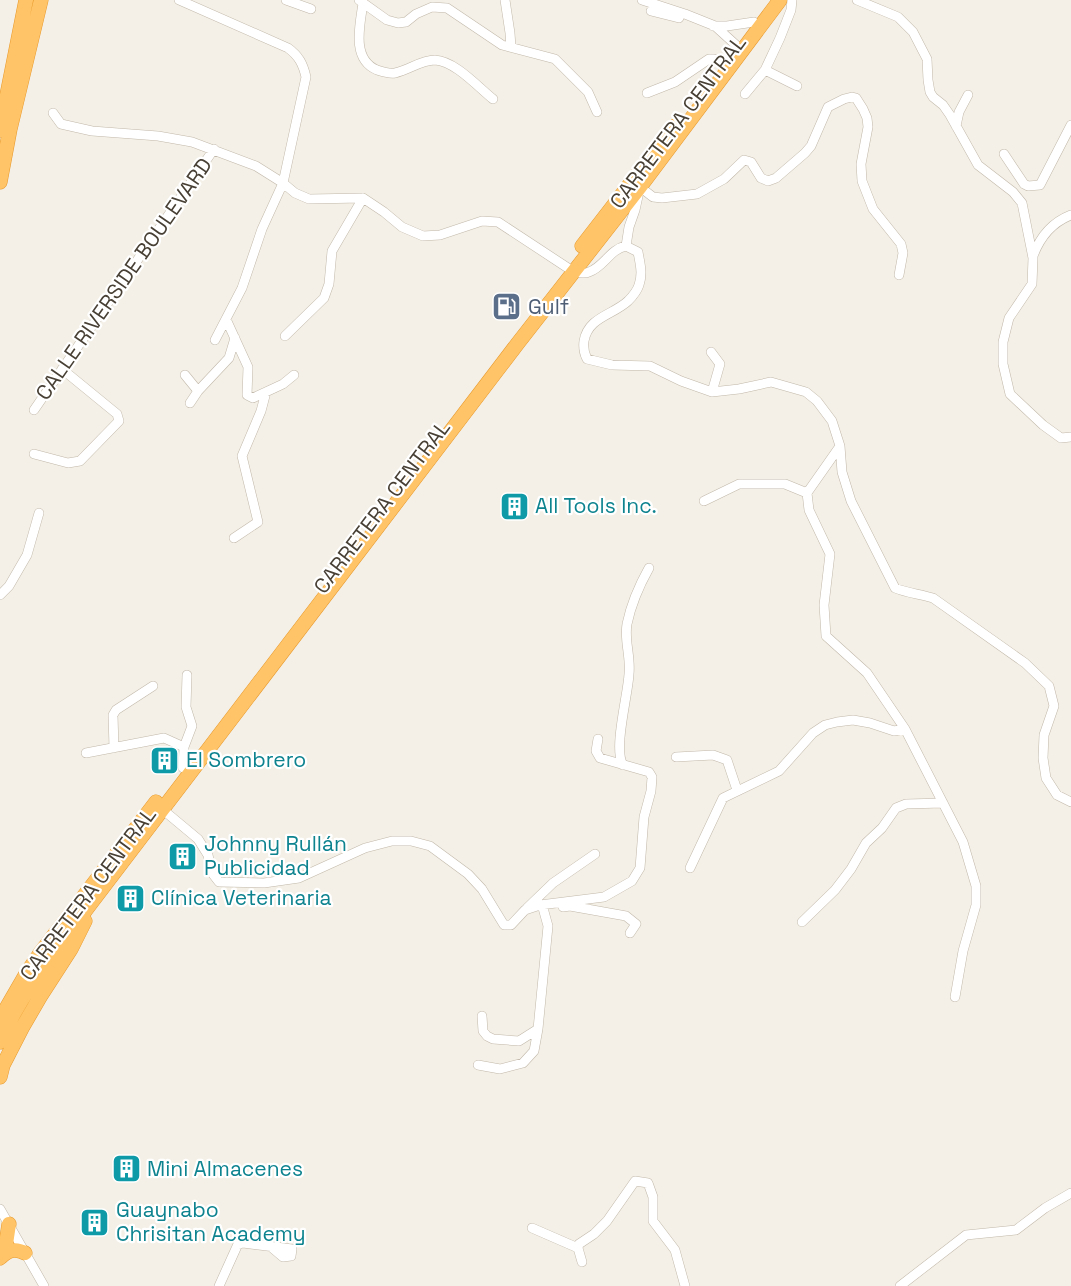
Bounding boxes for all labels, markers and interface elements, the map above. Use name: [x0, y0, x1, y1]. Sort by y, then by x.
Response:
street label: CARRETERA CENTRAL: [604, 30, 752, 214]
street label: CALLE RIVERSIDE BOULEVARD: [29, 152, 218, 405]
fuel station icon: Gulf: [491, 291, 523, 323]
place label: Gulf: [528, 293, 569, 320]
street label: CARRETERA CENTRAL: [308, 415, 456, 599]
building icon: All Tools Inc.: [498, 490, 530, 522]
place label: All Tools Inc.: [535, 492, 657, 519]
building icon: El Sombrero: [149, 744, 181, 776]
place label: El Sombrero: [186, 746, 306, 773]
street label: CARRETERA CENTRAL: [14, 802, 162, 986]
place label: Johnny Rullán Publicidad: [204, 830, 347, 881]
building icon: Johnny Rullán Publicidad: [167, 840, 199, 872]
building icon: Clínica Veterinaria: [114, 882, 146, 914]
place label: Clínica Veterinaria: [151, 884, 332, 911]
building icon: Mini Almacenes: [110, 1153, 142, 1185]
place label: Mini Almacenes: [147, 1155, 303, 1182]
place label: Guaynabo Chrisitan Academy: [116, 1196, 306, 1247]
building icon: Guaynabo Chrisitan Academy: [79, 1206, 111, 1238]

